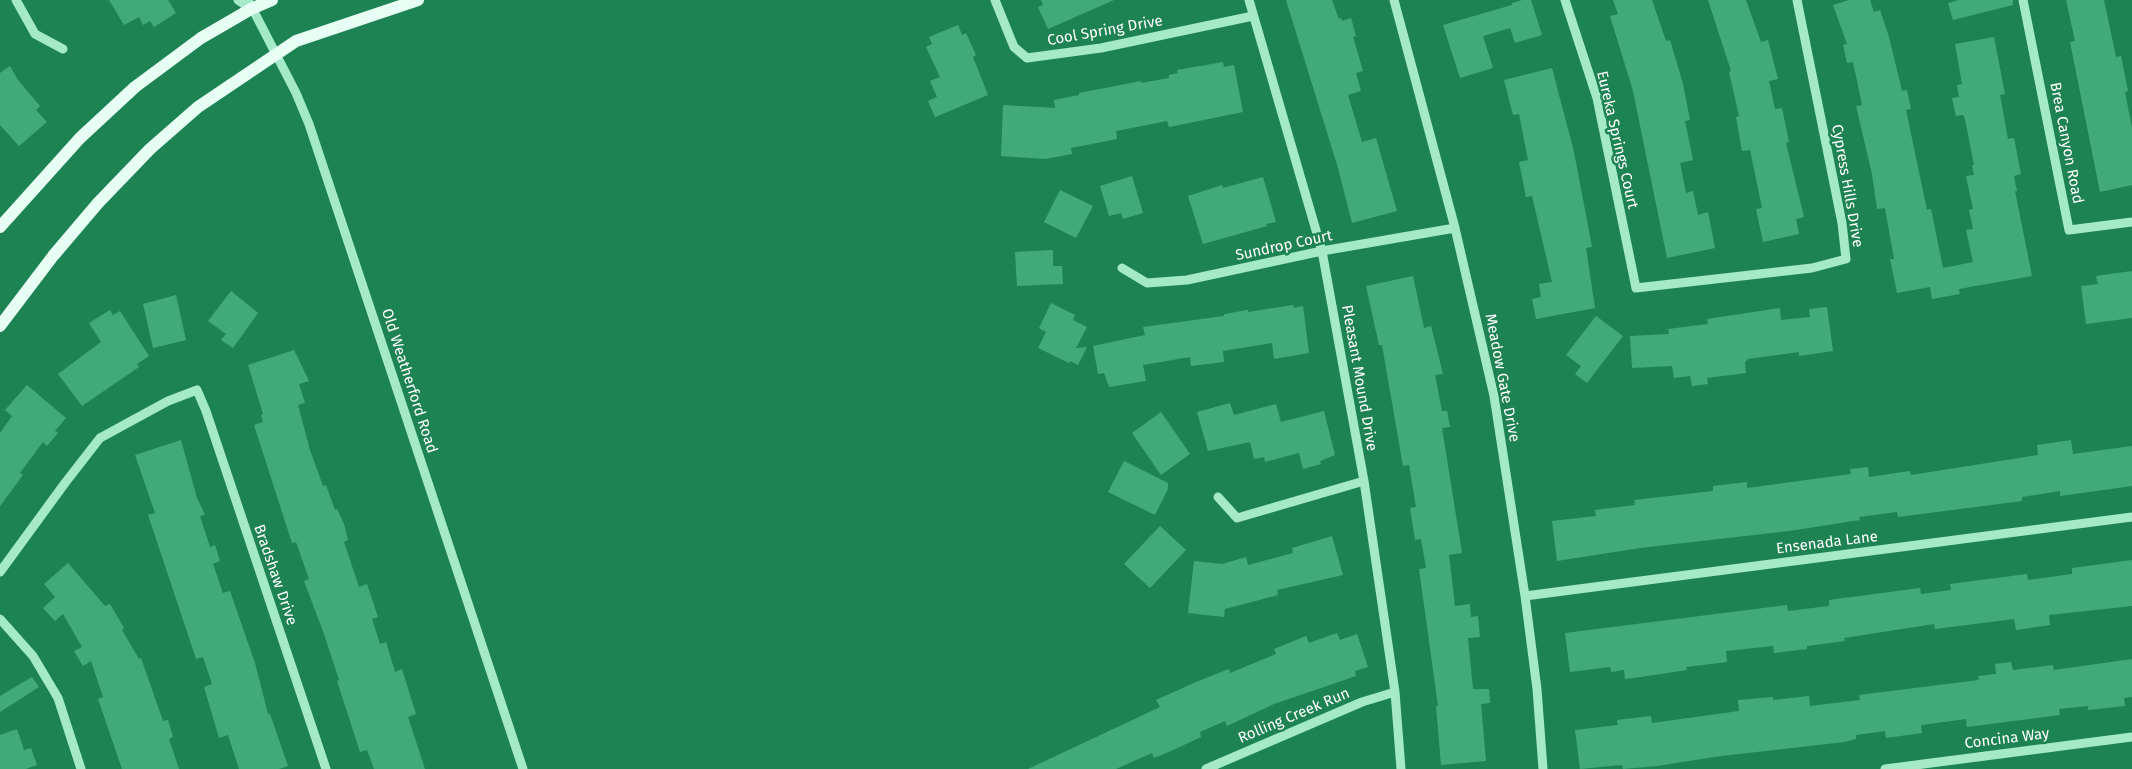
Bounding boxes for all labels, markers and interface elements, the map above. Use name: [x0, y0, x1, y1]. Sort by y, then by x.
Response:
street label: Cool Spring Drive: [1046, 12, 1164, 50]
street label: Eureka Springs Court: [1592, 69, 1642, 211]
street label: Brea Canyon Road: [2045, 81, 2087, 205]
street label: Cypress Hills Drive: [1827, 123, 1867, 249]
street label: Sundrop Court: [1234, 227, 1334, 265]
street label: Pleasant Mound Drive: [1337, 303, 1381, 453]
street label: Old Weatherford Road: [377, 307, 441, 455]
street label: Meadow Gate Drive: [1481, 312, 1523, 444]
street label: Bradshaw Drive: [249, 522, 301, 628]
street label: Ensenada Lane: [1775, 528, 1879, 558]
street label: Rolling Creek Run: [1236, 684, 1352, 748]
street label: Concina Way: [1964, 725, 2050, 753]

